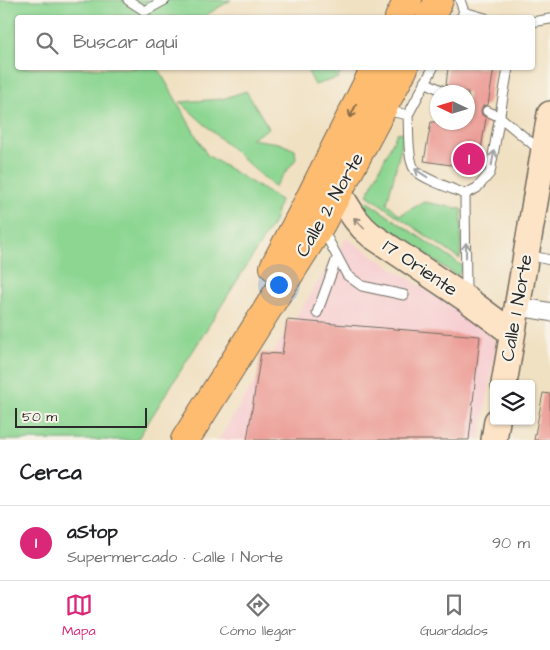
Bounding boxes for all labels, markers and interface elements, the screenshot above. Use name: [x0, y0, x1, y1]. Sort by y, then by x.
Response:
search box: [15, 15, 535, 70]
icon: search: [33, 29, 61, 57]
text: Buscar aquí: [73, 29, 177, 56]
north arrow: [430, 85, 475, 130]
one-way arrow: [348, 103, 357, 118]
pin: 1: [453, 140, 485, 178]
street label: Calle 2 Norte: [289, 148, 371, 262]
one-way arrow: [488, 150, 498, 166]
one-way arrow: [414, 168, 428, 179]
one-way arrow: [353, 217, 365, 230]
street label: 17 Oriente: [377, 233, 463, 303]
one-way arrow: [461, 242, 471, 258]
street label: Calle 1 Norte: [494, 252, 540, 364]
your location: [266, 272, 292, 298]
map controls: [490, 380, 535, 425]
button: layers: [490, 380, 535, 425]
scale bar: [15, 405, 148, 428]
text: 50 m: [22, 407, 57, 427]
text: Cerca: [20, 458, 82, 487]
text: aStop: [67, 519, 118, 546]
text: 1: [35, 532, 37, 554]
text: 90 m: [492, 532, 530, 554]
text: Supermercado · Calle 1 Norte: [67, 546, 283, 568]
tab: Mapa: [62, 591, 96, 641]
tab: Cómo llegar: [220, 591, 296, 641]
tab: Guardados: [420, 591, 488, 641]

